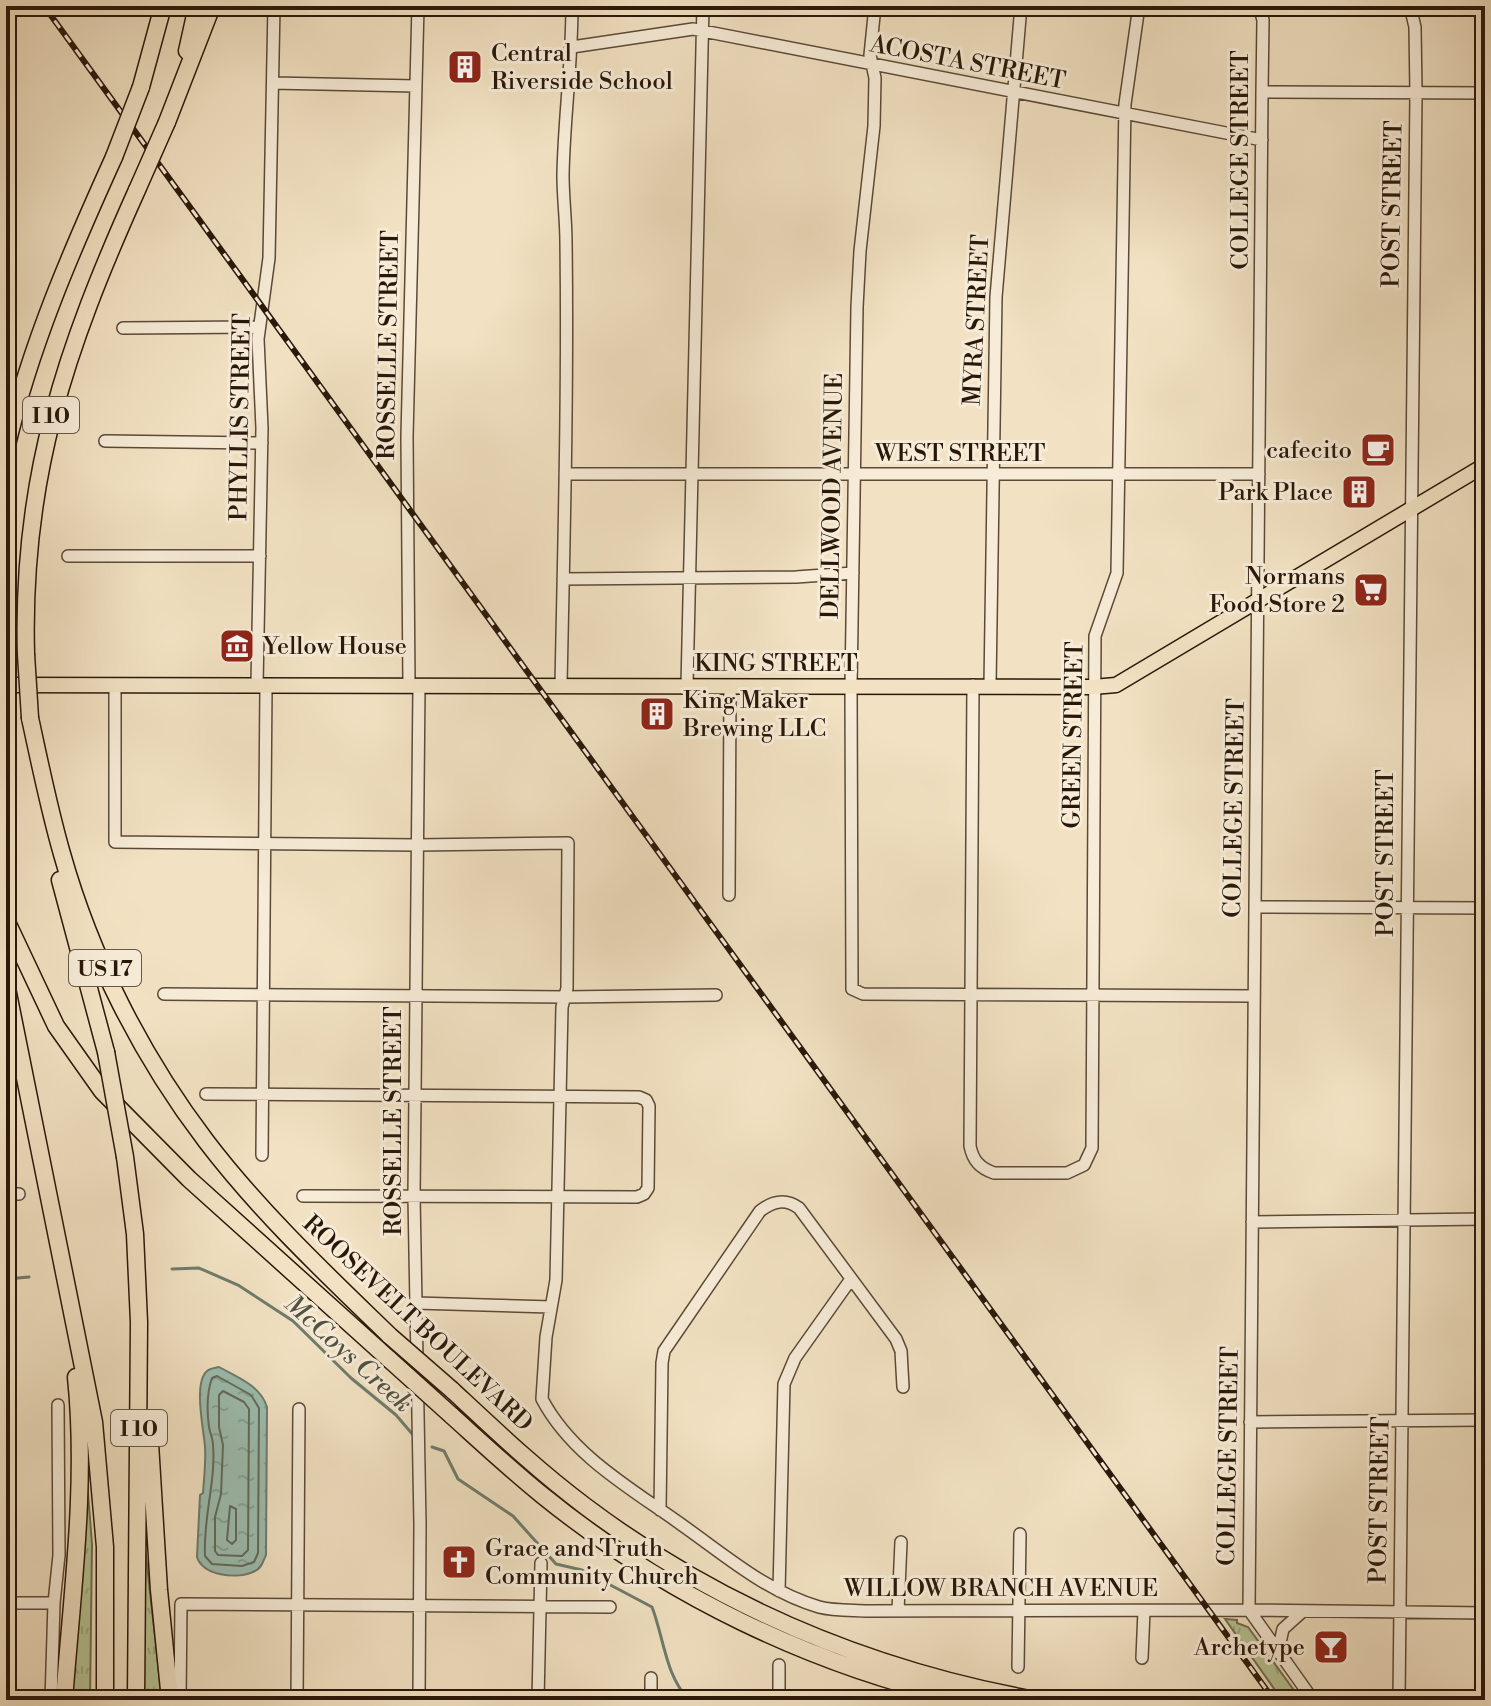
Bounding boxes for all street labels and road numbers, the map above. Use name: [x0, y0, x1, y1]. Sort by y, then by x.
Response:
street label: ACOSTA STREET: [867, 29, 1068, 97]
street label: COLLEGE STREET: [1226, 50, 1256, 270]
street label: POST STREET: [1377, 120, 1409, 288]
street label: ROSSELLE STREET: [372, 230, 406, 460]
street label: MYRA STREET: [958, 234, 996, 406]
street label: PHYLLIS STREET: [224, 313, 258, 521]
street label: DELLWOOD AVENUE: [816, 373, 850, 619]
road number: I 10: [23, 397, 79, 433]
street label: WEST STREET: [874, 439, 1045, 469]
street label: GREEN STREET: [1057, 641, 1091, 829]
street label: KING STREET: [694, 649, 858, 679]
street label: COLLEGE STREET: [1218, 698, 1252, 918]
street label: POST STREET: [1371, 769, 1401, 937]
road number: US 17: [69, 950, 141, 986]
street label: ROSSELLE STREET: [379, 1006, 409, 1236]
street label: ROOSEVELT BOULEVARD: [296, 1209, 539, 1438]
street label: COLLEGE STREET: [1212, 1346, 1246, 1566]
road number: I 10: [111, 1410, 167, 1446]
street label: POST STREET: [1364, 1416, 1396, 1584]
street label: WILLOW BRANCH AVENUE: [843, 1574, 1158, 1604]

